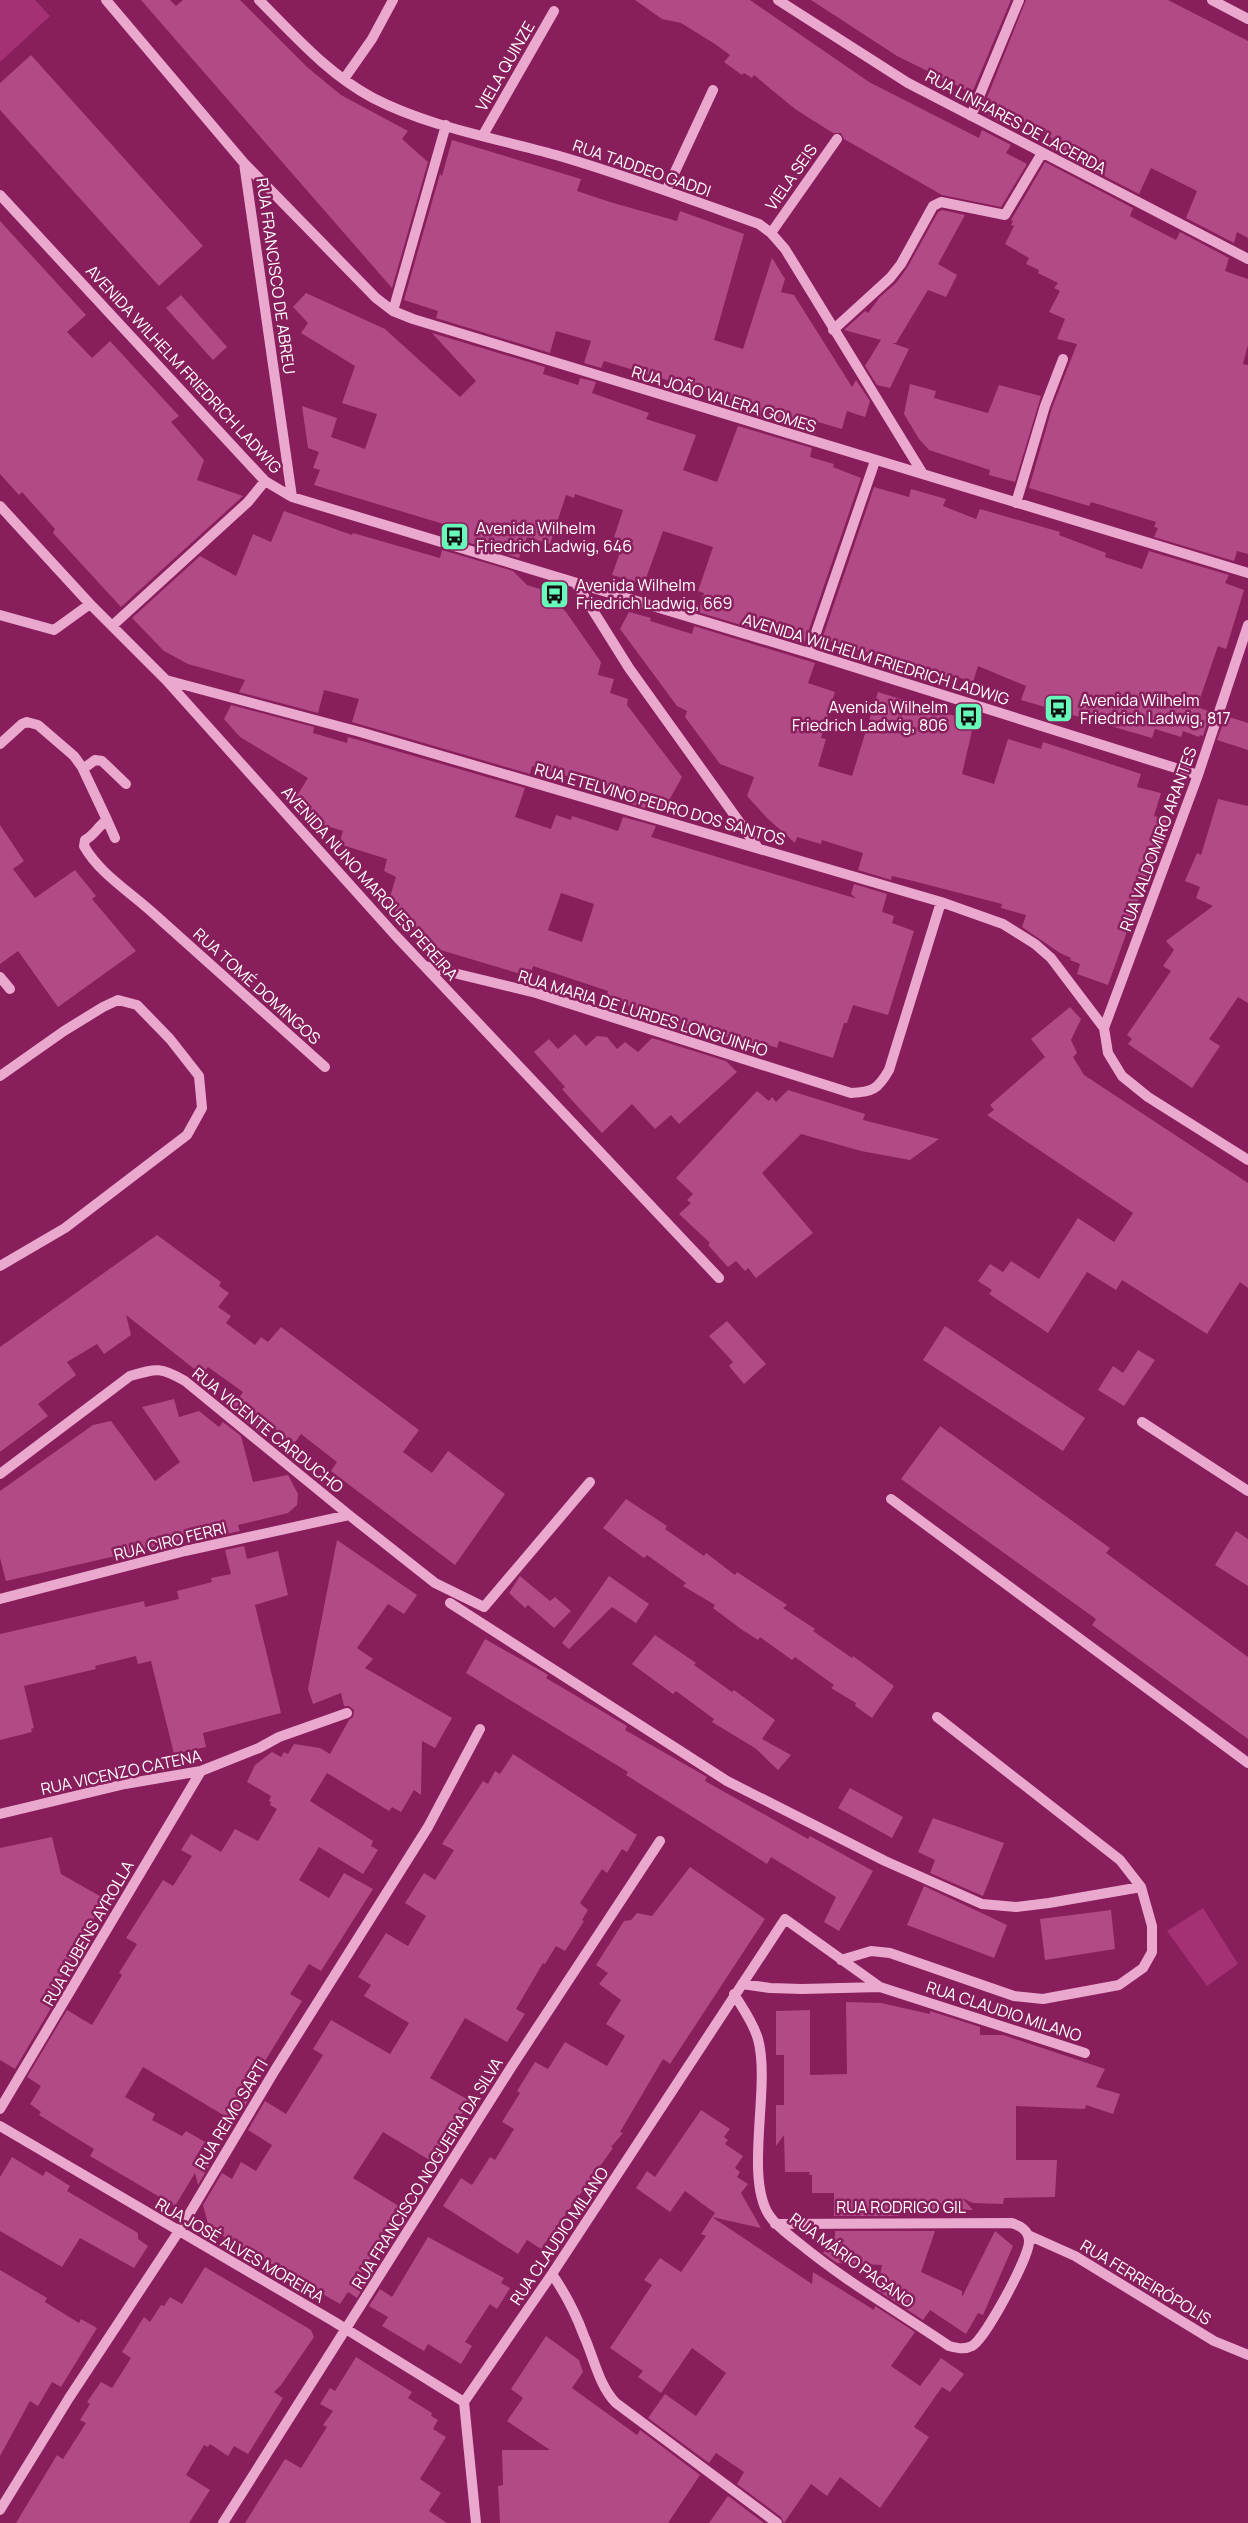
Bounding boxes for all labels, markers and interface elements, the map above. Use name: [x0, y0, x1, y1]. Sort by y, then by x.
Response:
street label: VIELA QUINZE: [470, 17, 540, 115]
street label: RUA LINHARES DE LACERDA: [922, 65, 1110, 179]
street label: RUA TADDEO GADDI: [570, 134, 714, 202]
street label: VIELA SEIS: [760, 139, 822, 215]
street label: RUA FRANCISCO DE ABREU: [251, 176, 301, 376]
street label: AVENIDA WILHELM FRIEDRICH LADWIG: [81, 260, 287, 478]
street label: RUA JOÃO VALERA GOMES: [629, 360, 819, 438]
place label: Avenida Wilhelm Friedrich Ladwig, 646: [476, 517, 632, 557]
bus stop icon: Avenida Wilhelm Friedrich Ladwig, 646: [439, 521, 471, 553]
place label: Avenida Wilhelm Friedrich Ladwig, 669: [576, 574, 733, 614]
bus stop icon: Avenida Wilhelm Friedrich Ladwig, 669: [539, 578, 571, 610]
street label: AVENIDA WILHELM FRIEDRICH LADWIG: [740, 608, 1012, 710]
place label: Avenida Wilhelm Friedrich Ladwig, 817: [1080, 689, 1231, 729]
bus stop icon: Avenida Wilhelm Friedrich Ladwig, 817: [1043, 693, 1075, 725]
place label: Avenida Wilhelm Friedrich Ladwig, 806: [792, 696, 948, 736]
bus stop icon: Avenida Wilhelm Friedrich Ladwig, 806: [953, 700, 985, 732]
street label: RUA VALDOMIRO ARANTES: [1114, 744, 1202, 934]
street label: RUA ETELVINO PEDRO DOS SANTOS: [532, 758, 788, 850]
street label: AVENIDA NUNO MARQUES PEREIRA: [277, 781, 463, 985]
street label: RUA TOMÉ DOMINGOS: [189, 923, 325, 1049]
street label: RUA MARIA DE LURDES LONGUINHO: [515, 964, 771, 1062]
street label: RUA VICENTE CARDUCHO: [188, 1362, 348, 1498]
street label: RUA CIRO FERRI: [111, 1516, 229, 1566]
street label: RUA VICENZO CATENA: [39, 1744, 203, 1800]
street label: RUA RUBENS AYROLLA: [37, 1856, 139, 2010]
street label: RUA CLAUDIO MILANO: [924, 1975, 1085, 2047]
street label: RUA FRANCISCO NOGUEIRA DA SILVA: [346, 2053, 508, 2293]
street label: RUA REMO SARTI: [189, 2055, 273, 2173]
street label: RUA CLAUDIO MILANO: [505, 2162, 614, 2309]
street label: RUA JOSÉ ALVES MOREIRA: [151, 2192, 329, 2308]
street label: RUA RODRIGO GIL: [836, 2196, 966, 2218]
street label: RUA MÁRIO PAGANO: [785, 2207, 919, 2313]
street label: RUA FERREIRÓPOLIS: [1076, 2234, 1216, 2330]

